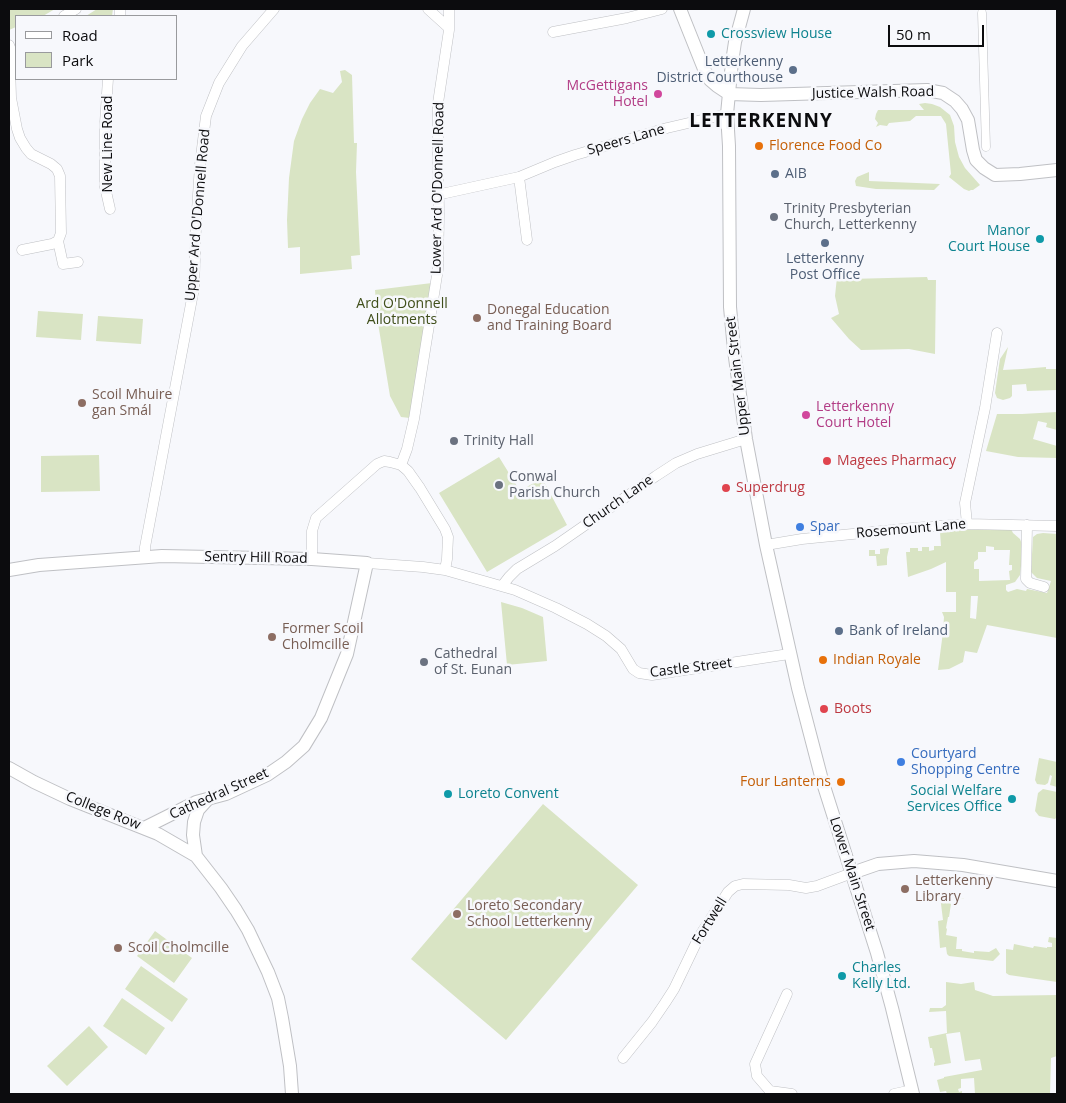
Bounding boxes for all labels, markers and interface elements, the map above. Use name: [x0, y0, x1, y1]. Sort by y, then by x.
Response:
legend: [15, 15, 178, 80]
scale bar: [891, 15, 987, 47]
text: 50 m: [896, 24, 931, 44]
text: Road: [62, 25, 98, 45]
place label: Crossview House: [721, 26, 832, 42]
marker: Crossview House: [705, 28, 717, 40]
text: Park: [62, 50, 93, 70]
place label: Letterkenny District Courthouse: [656, 54, 783, 86]
marker: Letterkenny District Courthouse: [787, 64, 799, 76]
place label: McGettigans Hotel: [567, 78, 648, 110]
street label: Justice Walsh Road: [812, 84, 934, 102]
marker: McGettigans Hotel: [652, 88, 664, 100]
street label: New Line Road: [100, 95, 116, 193]
street label: Lower Ard O'Donnell Road: [428, 102, 448, 274]
district label: LETTERKENNY: [688, 111, 834, 133]
street label: Speers Lane: [585, 121, 667, 159]
street label: Upper Ard O'Donnell Road: [182, 128, 214, 302]
place label: Florence Food Co: [769, 138, 882, 154]
marker: Florence Food Co: [753, 140, 765, 152]
place label: AIB: [785, 166, 807, 182]
marker: AIB: [769, 168, 781, 180]
place label: Trinity Presbyterian Church, Letterkenny: [784, 201, 916, 233]
marker: Trinity Presbyterian Church, Letterkenny: [768, 211, 780, 223]
place label: Manor Court House: [948, 223, 1030, 256]
marker: Manor Court House: [1034, 233, 1046, 245]
marker: Letterkenny Post Office: [819, 237, 831, 249]
place label: Letterkenny Post Office: [786, 251, 864, 284]
park label: Ard O'Donnell Allotments: [356, 296, 448, 328]
place label: Donegal Education and Training Board: [487, 302, 612, 334]
marker: Donegal Education and Training Board: [471, 312, 483, 324]
street label: Upper Main Street: [722, 316, 754, 436]
place label: Scoil Mhuire gan Smál: [92, 387, 172, 420]
marker: Scoil Mhuire gan Smál: [76, 397, 88, 409]
place label: Letterkenny Court Hotel: [816, 399, 894, 432]
marker: Letterkenny Court Hotel: [800, 409, 812, 421]
place label: Trinity Hall: [464, 433, 534, 449]
marker: Trinity Hall: [448, 435, 460, 447]
place label: Magees Pharmacy: [837, 453, 956, 469]
marker: Magees Pharmacy: [821, 455, 833, 467]
place label: Conwal Parish Church: [509, 469, 600, 502]
street label: Church Lane: [580, 472, 656, 532]
marker: Conwal Parish Church: [493, 479, 505, 491]
place label: Superdrug: [736, 480, 805, 496]
marker: Superdrug: [720, 482, 732, 494]
street label: Rosemount Lane: [855, 516, 967, 542]
place label: Spar: [810, 519, 840, 535]
marker: Spar: [794, 521, 806, 533]
street label: Sentry Hill Road: [204, 549, 308, 567]
place label: Former Scoil Cholmcille: [282, 621, 363, 654]
place label: Bank of Ireland: [849, 623, 948, 639]
marker: Bank of Ireland: [833, 625, 845, 637]
marker: Former Scoil Cholmcille: [266, 631, 278, 643]
place label: Cathedral of St. Eunan: [434, 646, 512, 679]
place label: Indian Royale: [833, 652, 921, 668]
marker: Indian Royale: [817, 654, 829, 666]
street label: Castle Street: [649, 655, 733, 681]
marker: Cathedral of St. Eunan: [418, 656, 430, 668]
place label: Boots: [834, 701, 872, 717]
marker: Boots: [818, 703, 830, 715]
place label: Courtyard Shopping Centre: [911, 746, 1020, 779]
marker: Courtyard Shopping Centre: [895, 756, 907, 768]
street label: Cathedral Street: [167, 765, 271, 823]
place label: Four Lanterns: [740, 774, 831, 790]
marker: Four Lanterns: [835, 776, 847, 788]
place label: Social Welfare Services Office: [907, 783, 1002, 816]
place label: Loreto Convent: [458, 786, 559, 802]
street label: College Row: [63, 788, 143, 834]
marker: Loreto Convent: [442, 788, 454, 800]
marker: Social Welfare Services Office: [1006, 793, 1018, 805]
street label: Lower Main Street: [826, 815, 878, 933]
place label: Letterkenny Library: [915, 873, 993, 906]
marker: Letterkenny Library: [899, 883, 911, 895]
street label: Fortwell: [689, 894, 731, 948]
place label: Loreto Secondary School Letterkenny: [467, 898, 592, 930]
marker: Loreto Secondary School Letterkenny: [451, 908, 463, 920]
place label: Scoil Cholmcille: [128, 940, 229, 956]
marker: Scoil Cholmcille: [112, 942, 124, 954]
place label: Charles Kelly Ltd.: [852, 960, 911, 992]
marker: Charles Kelly Ltd.: [836, 970, 848, 982]

